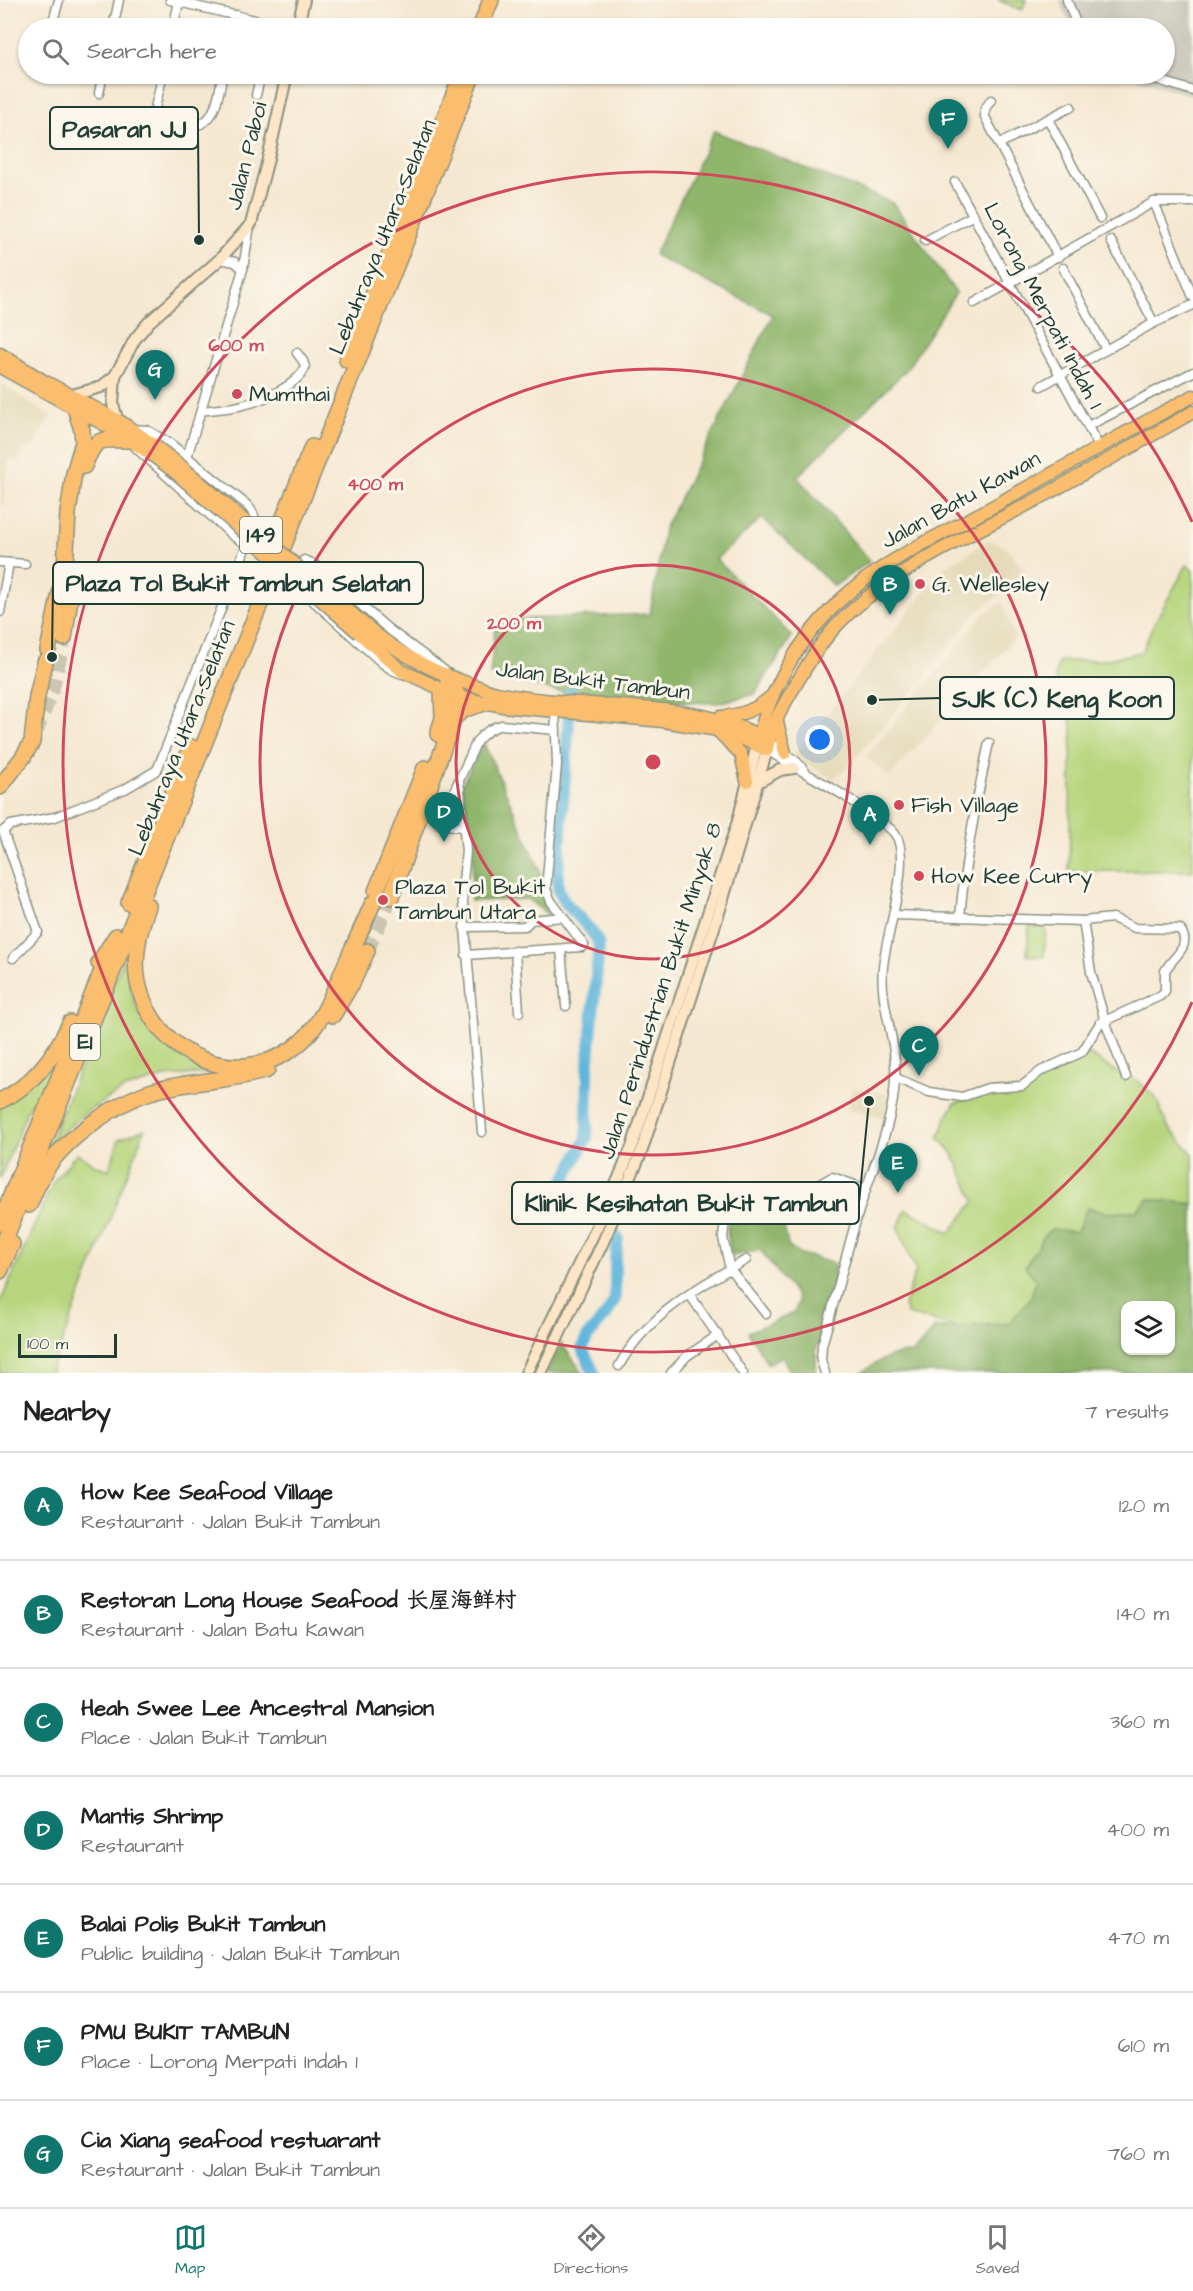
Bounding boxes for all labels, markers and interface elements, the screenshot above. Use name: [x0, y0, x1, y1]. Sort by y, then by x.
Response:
search box: [18, 18, 1175, 84]
icon: search: [39, 35, 72, 68]
text: Search here: [87, 36, 217, 67]
street label: Jalan Paboi: [219, 99, 275, 213]
pin: F: [928, 100, 968, 149]
callout: Pasaran JJ: [50, 107, 198, 149]
text: Pasaran JJ: [62, 113, 186, 147]
street label: Lebuhraya Utara–Selatan: [322, 115, 445, 360]
street label: Lorong Merpati Indah 1: [975, 197, 1111, 415]
text: 600 m: [208, 333, 265, 358]
pin: G: [136, 350, 174, 400]
place label: Mumthai: [249, 379, 330, 410]
marker: Mumthai: [230, 387, 244, 401]
street label: Jalan Batu Kawan: [876, 443, 1046, 557]
text: 400 m: [347, 472, 404, 497]
road number: 149: [240, 517, 282, 553]
callout: Plaza Tol Bukit Tambun Selatan: [53, 562, 423, 604]
pin: B: [870, 566, 910, 615]
text: Plaza Tol Bukit Tambun Selatan: [65, 567, 411, 601]
place label: G. Wellesley: [932, 569, 1049, 601]
marker: G. Wellesley: [913, 577, 927, 591]
text: 200 m: [486, 611, 542, 636]
street label: Lebuhraya Utara–Selatan: [121, 616, 244, 861]
street label: Jalan Bukit Tambun: [494, 654, 692, 708]
callout: SJK (C) Keng Koon: [940, 677, 1174, 719]
text: SJK (C) Keng Koon: [951, 683, 1162, 718]
your location: [805, 725, 834, 754]
centre of rings: [643, 752, 663, 772]
place label: Fish Village: [911, 790, 1019, 822]
pin: D: [424, 792, 464, 842]
pin: A: [850, 796, 890, 845]
marker: Fish Village: [892, 798, 906, 812]
street label: Jalan Perindustrian Bukit Minyak 8: [592, 819, 731, 1164]
place label: How Kee Curry: [931, 861, 1092, 893]
marker: How Kee Curry: [912, 869, 926, 883]
place label: Plaza Tol Bukit Tambun Utara: [395, 872, 546, 928]
marker: Plaza Tol Bukit Tambun Utara: [376, 893, 390, 907]
road number: E1: [70, 1024, 100, 1060]
pin: C: [900, 1026, 938, 1076]
pin: E: [878, 1144, 918, 1193]
callout: Klinik Kesihatan Bukit Tambun: [512, 1182, 859, 1224]
text: Klinik Kesihatan Bukit Tambun: [524, 1187, 848, 1221]
map controls: [1121, 1301, 1175, 1355]
button: layers: [1121, 1301, 1175, 1355]
scale bar: [18, 1331, 117, 1358]
text: 100 m: [27, 1333, 68, 1355]
text: Nearby: [24, 1394, 111, 1430]
text: 7 results: [1085, 1398, 1169, 1426]
text: How Kee Seafood Village: [81, 1477, 333, 1508]
text: A: [37, 1492, 50, 1520]
text: 120 m: [1119, 1492, 1169, 1520]
text: Restaurant · Jalan Bukit Tambun: [81, 1508, 380, 1536]
text: Restoran Long House Seafood 长屋海鲜村: [81, 1585, 517, 1616]
text: B: [36, 1600, 51, 1628]
text: 140 m: [1117, 1600, 1169, 1628]
text: Restaurant · Jalan Batu Kawan: [81, 1616, 364, 1644]
text: Heah Swee Lee Ancestral Mansion: [81, 1693, 434, 1724]
text: C: [36, 1708, 51, 1736]
text: 360 m: [1110, 1708, 1169, 1736]
text: Place · Jalan Bukit Tambun: [81, 1724, 327, 1752]
text: Mantis Shrimp: [81, 1801, 223, 1832]
text: D: [37, 1816, 50, 1844]
text: 400 m: [1107, 1816, 1169, 1844]
text: Restaurant: [81, 1832, 184, 1860]
text: Balai Polis Bukit Tambun: [81, 1909, 326, 1940]
text: E: [38, 1924, 49, 1952]
text: 470 m: [1107, 1924, 1169, 1952]
text: Public building · Jalan Bukit Tambun: [81, 1940, 399, 1968]
text: PMU BUKIT TAMBUN: [81, 2017, 289, 2048]
text: F: [37, 2032, 50, 2060]
text: 610 m: [1118, 2032, 1169, 2060]
text: Place · Lorong Merpati Indah 1: [81, 2048, 358, 2076]
text: Cia Xiang seafood restuarant: [81, 2125, 380, 2156]
text: G: [37, 2140, 50, 2168]
text: 760 m: [1108, 2140, 1169, 2168]
text: Restaurant · Jalan Bukit Tambun: [81, 2156, 380, 2184]
tab: Map: [174, 2221, 207, 2279]
tab: Directions: [554, 2221, 628, 2279]
tab: Saved: [976, 2221, 1019, 2279]

